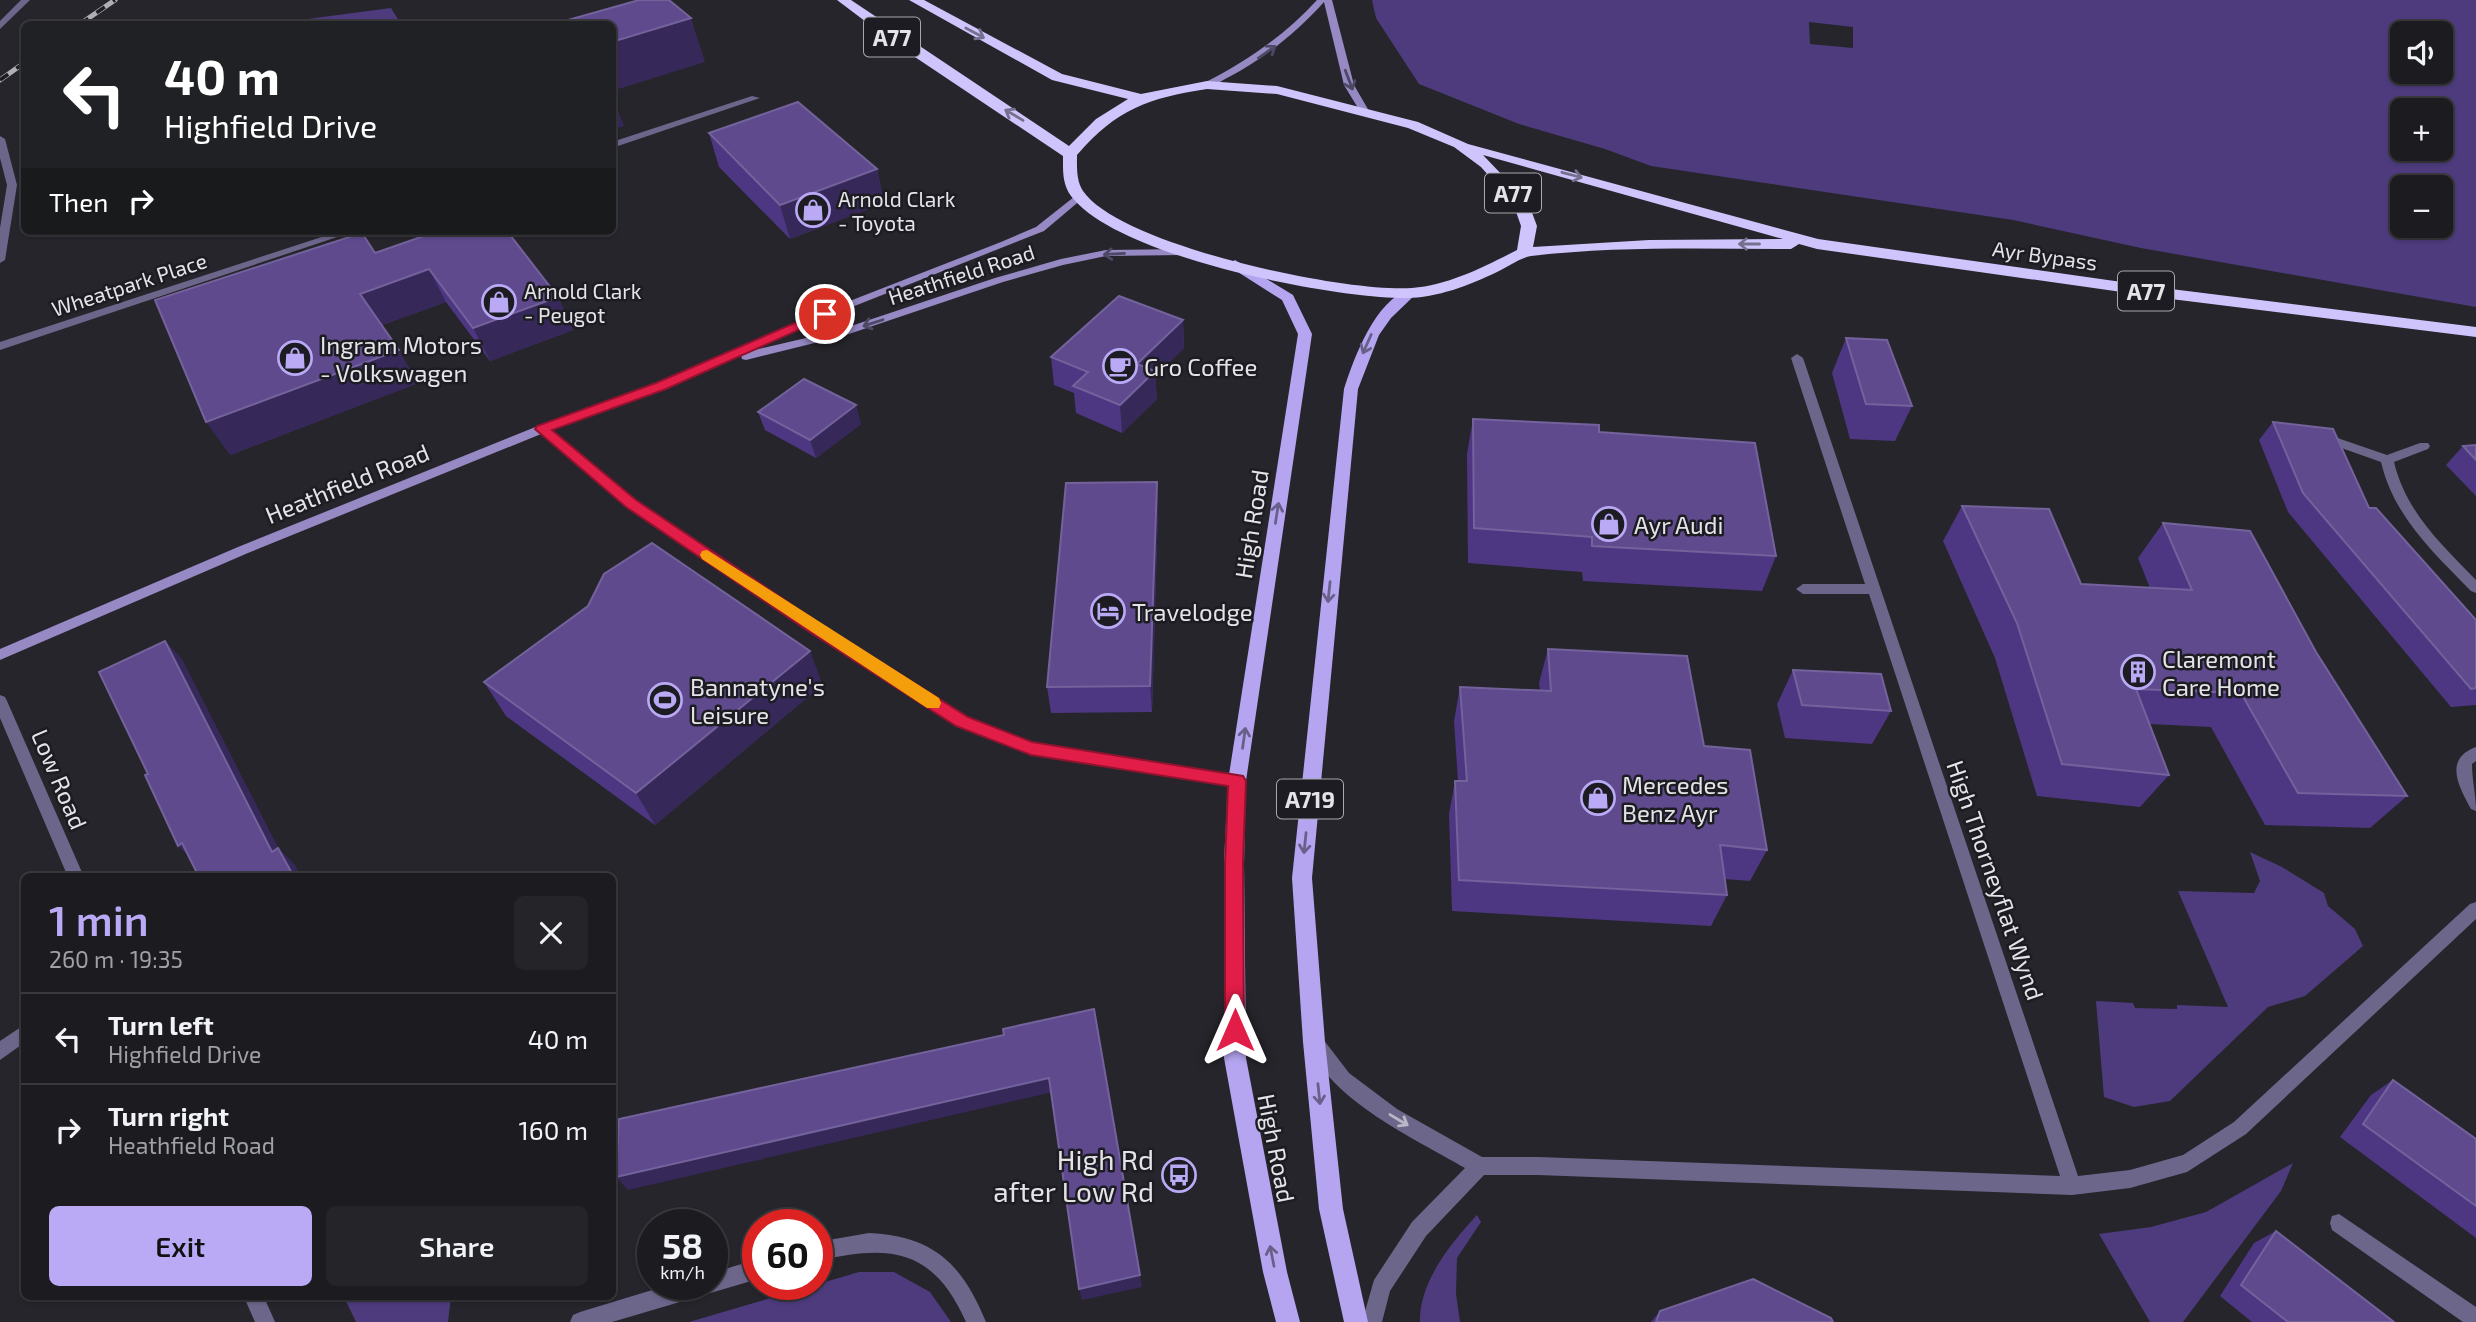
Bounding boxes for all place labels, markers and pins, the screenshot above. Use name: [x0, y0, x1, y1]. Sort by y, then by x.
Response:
place label: Arnold Clark - Toyota: [838, 186, 956, 235]
shop icon: Arnold Clark - Toyota: [794, 191, 832, 229]
place label: Arnold Clark - Peugot: [524, 278, 642, 327]
shop icon: Arnold Clark - Peugot: [480, 283, 518, 321]
pin: [795, 284, 855, 344]
place label: Ingram Motors - Volkswagen: [320, 330, 482, 387]
shop icon: Ingram Motors - Volkswagen: [276, 339, 314, 377]
cafe icon: Gro Coffee: [1101, 347, 1139, 385]
place label: Gro Coffee: [1144, 352, 1257, 381]
shop icon: Ayr Audi: [1590, 505, 1628, 543]
place label: Ayr Audi: [1634, 510, 1723, 539]
hotel icon: Travelodge: [1089, 592, 1127, 630]
place label: Travelodge: [1132, 597, 1253, 626]
place label: Claremont Care Home: [2162, 644, 2280, 701]
building icon: Claremont Care Home: [2119, 653, 2157, 691]
place label: Bannatyne's Leisure: [690, 672, 825, 729]
sports icon: Bannatyne's Leisure: [646, 681, 684, 719]
place label: Mercedes Benz Ayr: [1622, 770, 1729, 827]
shop icon: Mercedes Benz Ayr: [1579, 779, 1617, 817]
place label: High Rd after Low Rd: [993, 1142, 1154, 1208]
bus stop icon: High Rd after Low Rd: [1160, 1156, 1198, 1194]

